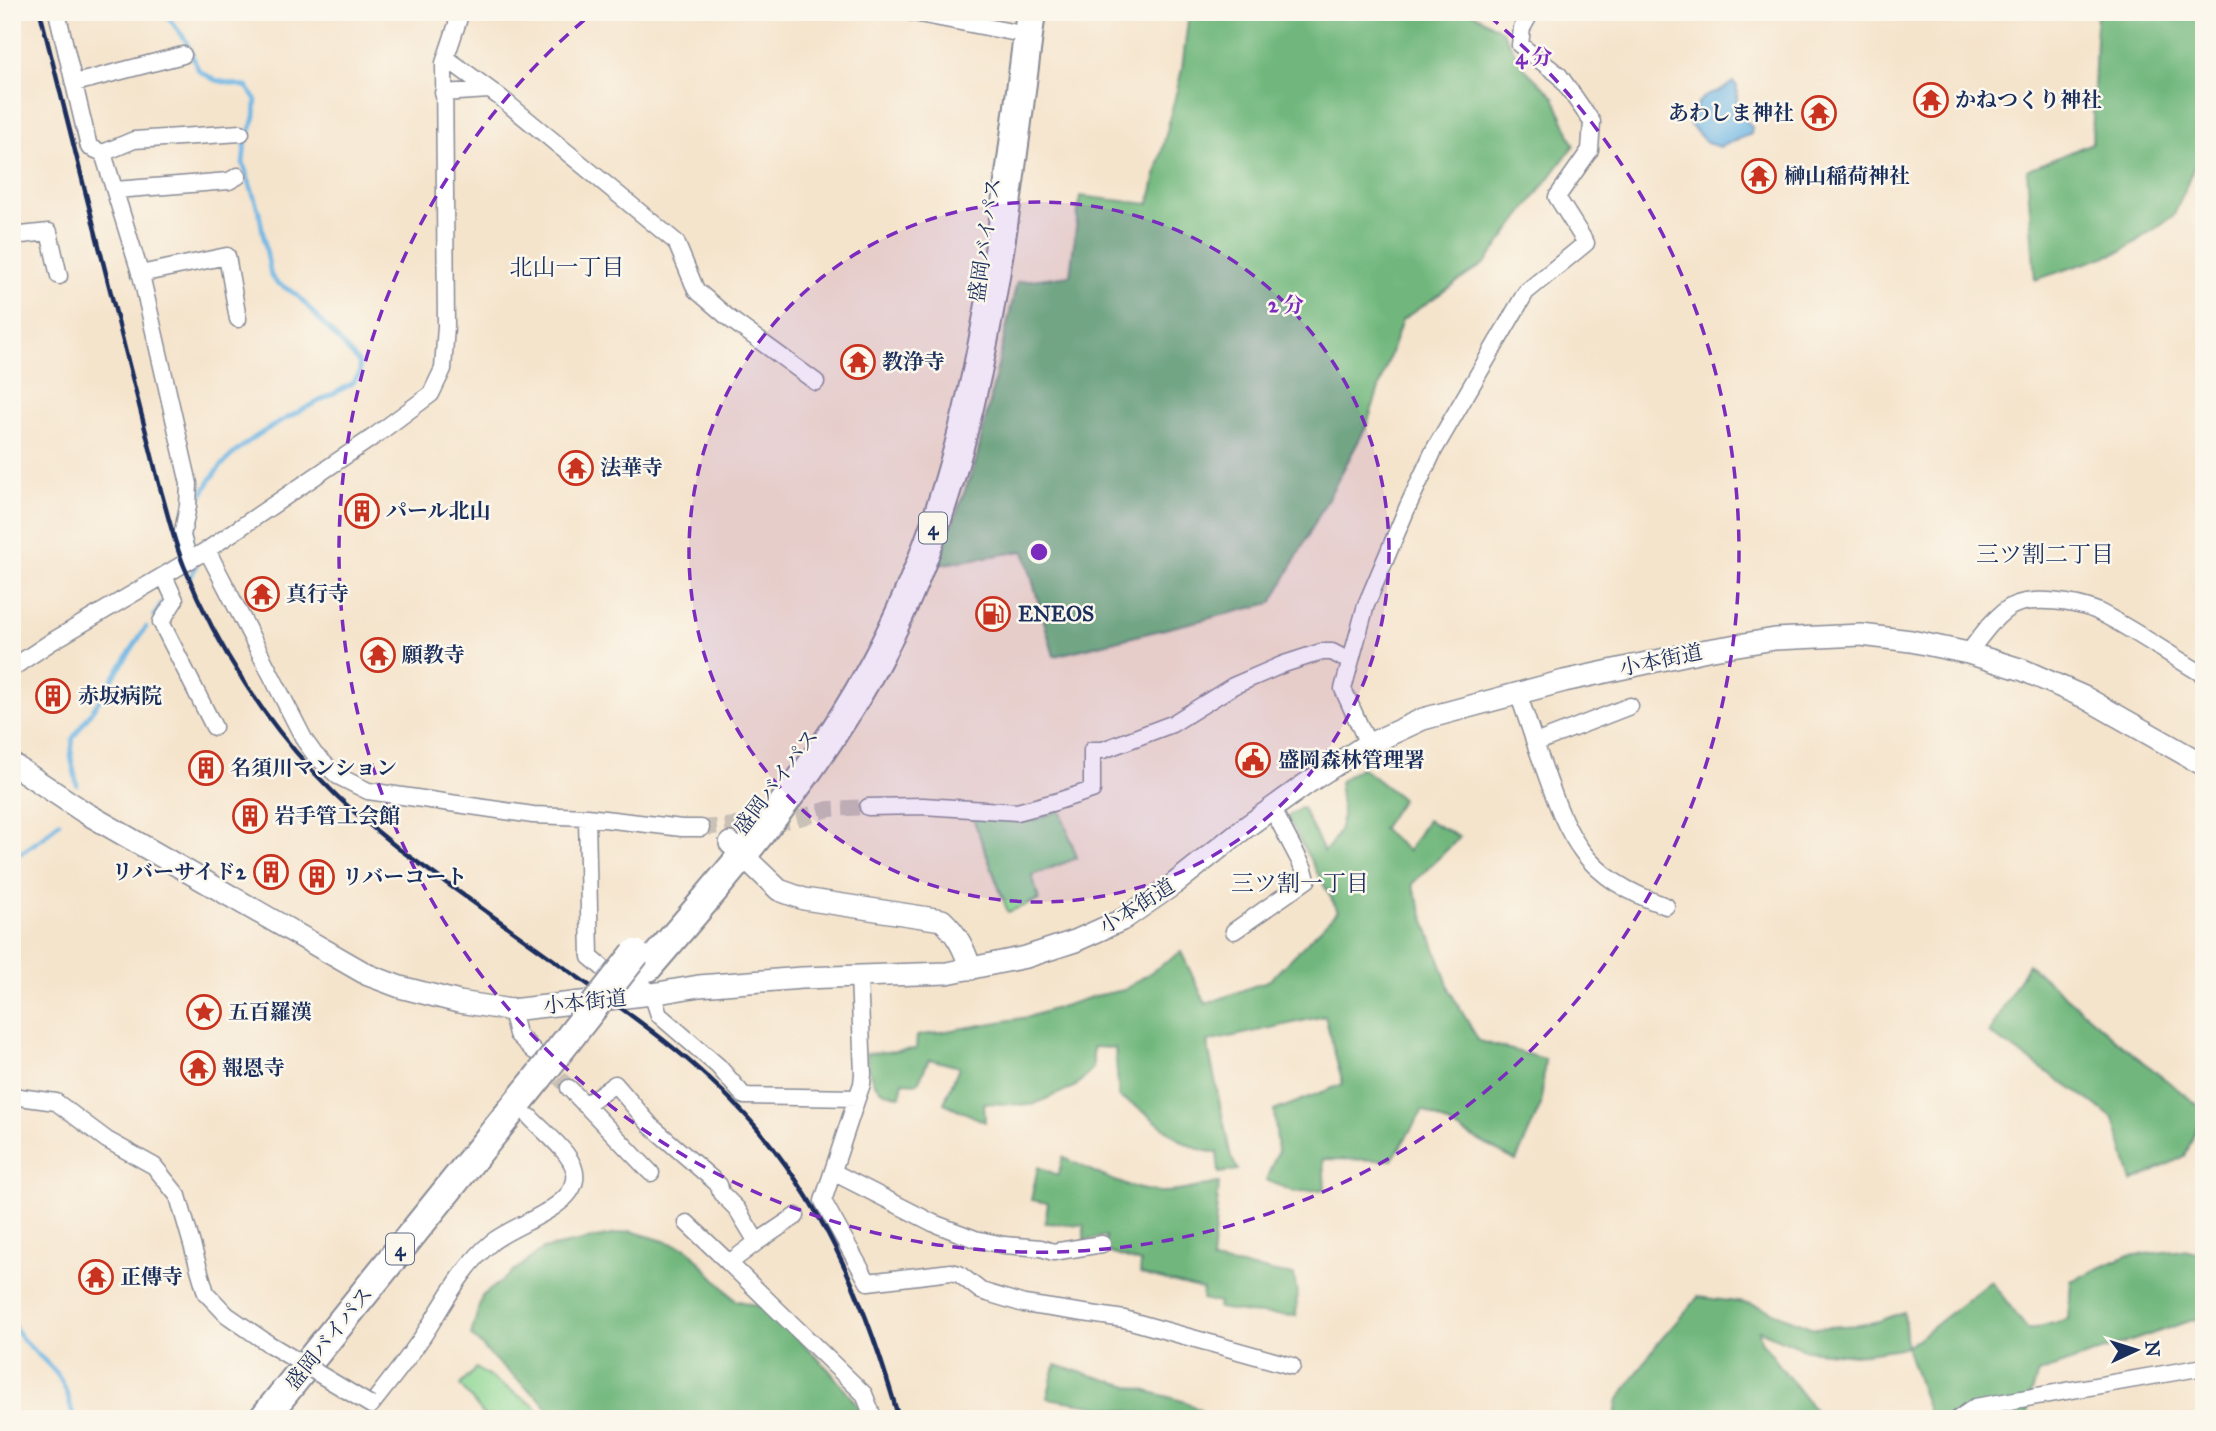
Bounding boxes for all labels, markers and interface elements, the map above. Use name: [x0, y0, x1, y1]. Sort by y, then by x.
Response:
text: 4 分: [1515, 44, 1553, 70]
temple icon: かねつくり神社: [1912, 81, 1950, 119]
place label: かねつくり神社: [1955, 87, 2102, 113]
temple icon: あわしま神社: [1800, 94, 1838, 132]
place label: あわしま神社: [1668, 100, 1794, 126]
temple icon: 榊山稲荷神社: [1740, 157, 1778, 195]
place label: 榊山稲荷神社: [1784, 163, 1910, 189]
street label: 盛岡バイパス: [963, 176, 1007, 304]
district label: 北山一丁目: [510, 253, 625, 281]
text: 2 分: [1268, 292, 1304, 318]
temple icon: 教浄寺: [839, 343, 877, 381]
place label: 教浄寺: [882, 349, 945, 375]
temple icon: 法華寺: [557, 449, 595, 487]
place label: 法華寺: [600, 455, 663, 481]
building icon: パール北山: [343, 492, 381, 530]
place label: パール北山: [386, 498, 491, 524]
road number: 4: [919, 512, 947, 544]
centre of rings: [1027, 540, 1051, 564]
district label: 三ツ割二丁目: [1976, 540, 2114, 568]
temple icon: 真行寺: [243, 575, 281, 613]
place label: 真行寺: [286, 581, 349, 607]
fuel station icon: ENEOS: [974, 595, 1012, 633]
place label: ENEOS: [1018, 601, 1094, 627]
temple icon: 願教寺: [359, 636, 397, 674]
street label: 小本街道: [1617, 639, 1705, 681]
place label: 願教寺: [402, 642, 465, 668]
building icon: 赤坂病院: [34, 677, 72, 715]
place label: 赤坂病院: [78, 683, 162, 709]
street label: 盛岡バイパス: [728, 724, 824, 840]
public building icon: 盛岡森林管理署: [1234, 741, 1272, 779]
place label: 盛岡森林管理署: [1278, 747, 1425, 773]
building icon: 名須川マンション: [187, 749, 225, 787]
place label: 名須川マンション: [230, 755, 397, 781]
building icon: 岩手管工会館: [231, 797, 269, 835]
place label: 岩手管工会館: [274, 803, 400, 829]
building icon: リバーサイド2: [252, 853, 290, 891]
building icon: リバーコート: [298, 858, 336, 896]
place label: リバーサイド2: [112, 859, 247, 885]
place label: リバーコート: [342, 864, 467, 890]
district label: 三ツ割一丁目: [1231, 869, 1369, 897]
street label: 小本街道: [1094, 873, 1180, 939]
street label: 小本街道: [542, 985, 628, 1019]
place icon: 五百羅漢: [185, 993, 223, 1031]
place label: 五百羅漢: [228, 999, 312, 1025]
temple icon: 報恩寺: [179, 1049, 217, 1087]
place label: 報恩寺: [222, 1055, 285, 1081]
road number: 4: [386, 1233, 414, 1264]
temple icon: 正傳寺: [77, 1258, 115, 1296]
place label: 正傳寺: [120, 1264, 183, 1290]
street label: 盛岡バイパス: [279, 1281, 379, 1395]
north arrow: [2100, 1316, 2170, 1386]
text: N: [2140, 1340, 2164, 1358]

